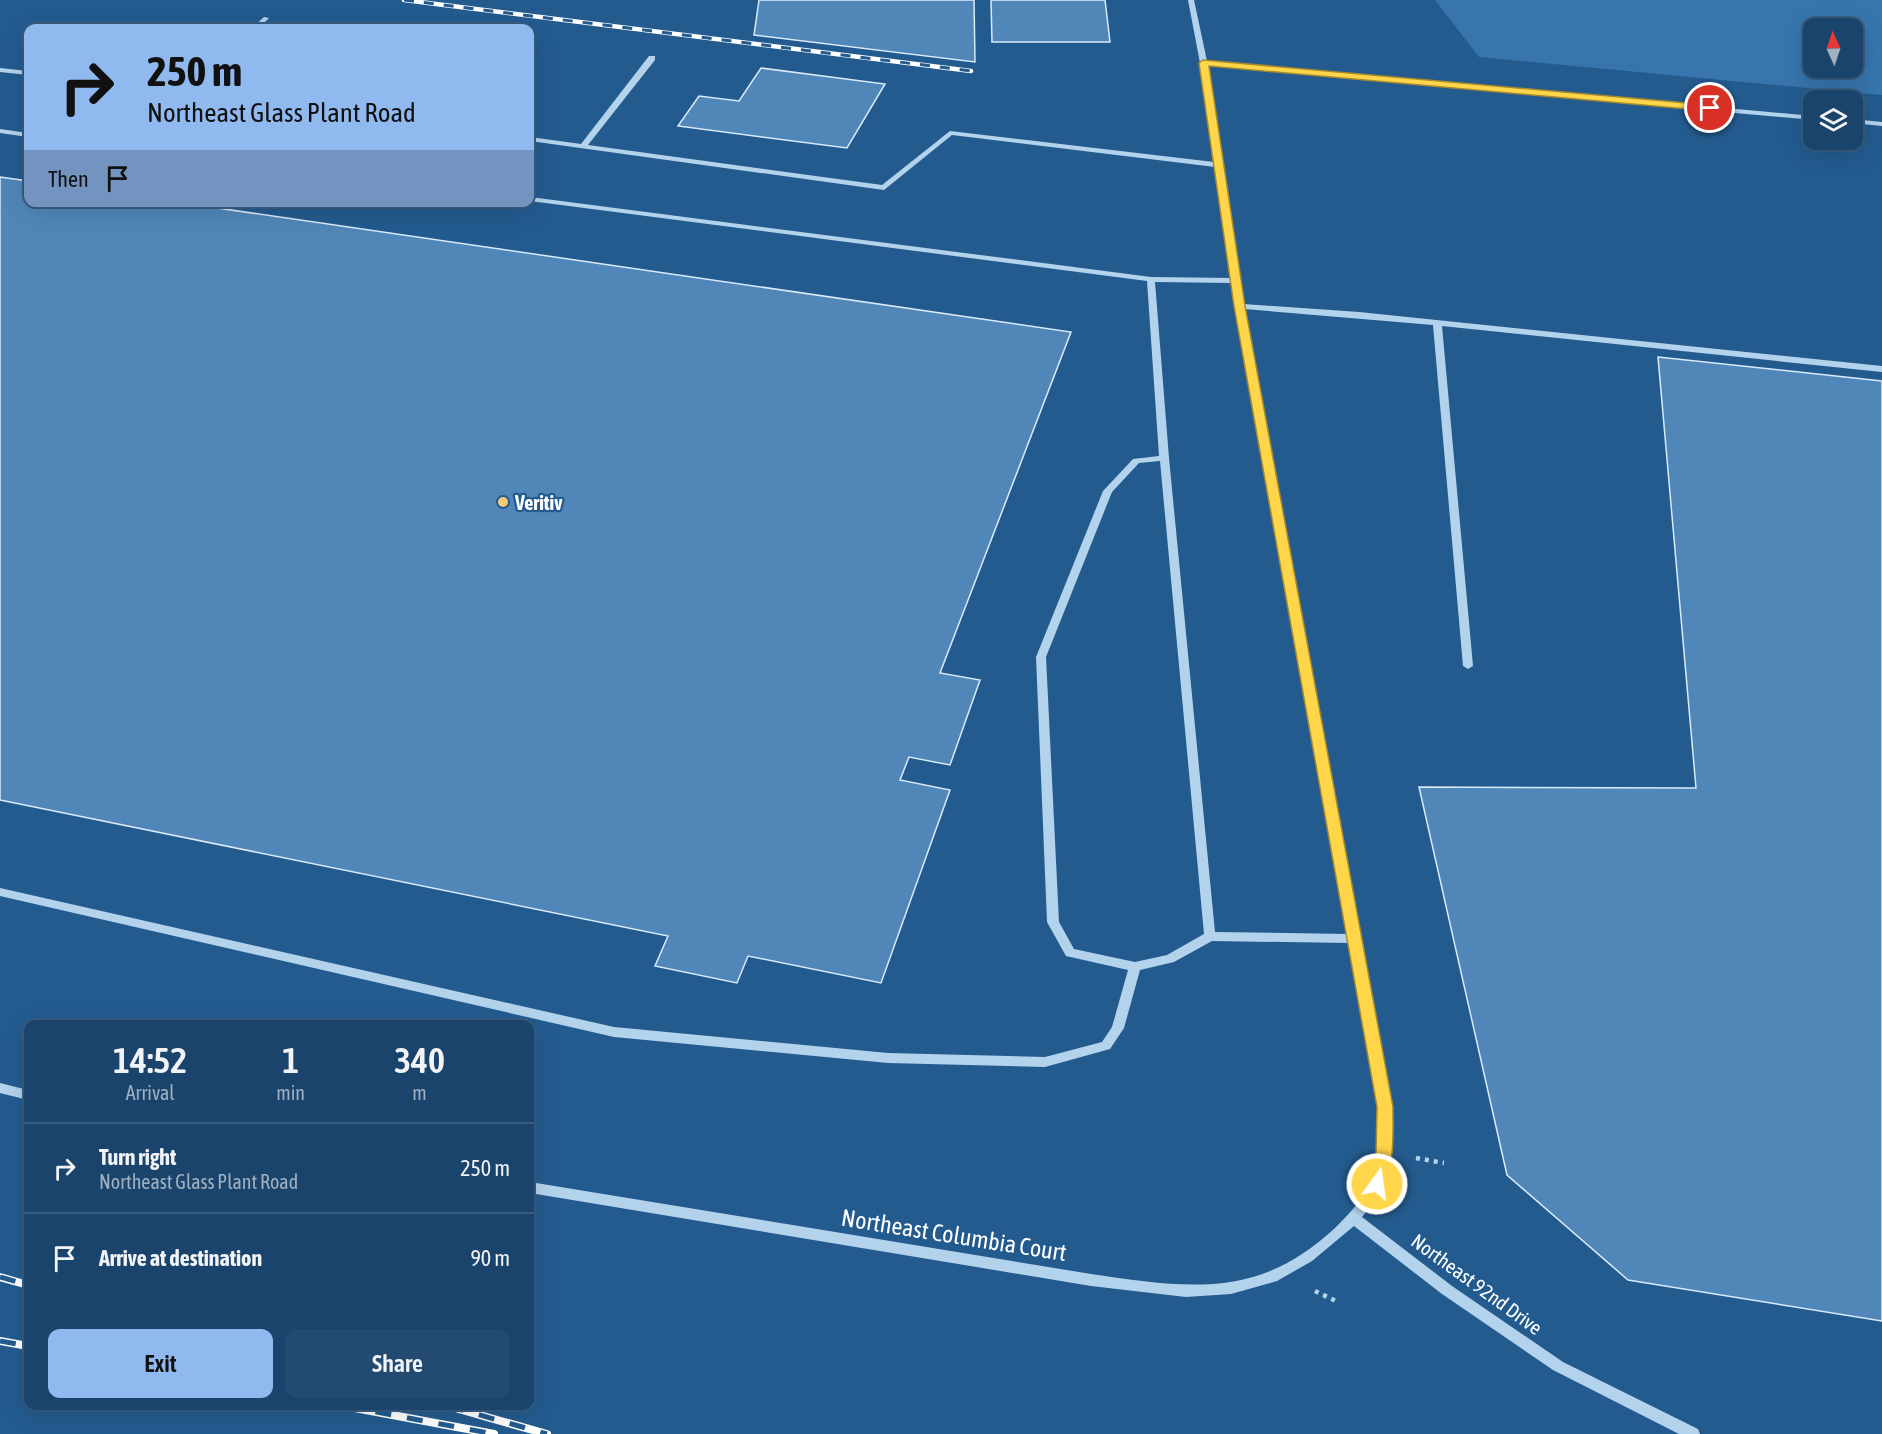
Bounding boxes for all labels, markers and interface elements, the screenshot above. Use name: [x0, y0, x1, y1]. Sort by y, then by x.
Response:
north arrow: [1803, 18, 1863, 78]
map controls: [1803, 18, 1863, 150]
text: 250 m: [147, 47, 242, 95]
icon: right: [48, 48, 126, 126]
pin: [1684, 82, 1735, 133]
button: layers: [1803, 90, 1863, 150]
icon: arrive: [1693, 91, 1726, 124]
text: Northeast Glass Plant Road: [147, 97, 416, 128]
icon: arrive: [101, 162, 134, 195]
text: Then: [48, 166, 89, 192]
place label: Veritiv: [514, 491, 563, 514]
marker: Veritiv: [496, 495, 510, 509]
text: 14:52: [113, 1039, 187, 1081]
text: 1: [282, 1039, 299, 1081]
text: 340: [394, 1039, 445, 1081]
text: Arrival: [126, 1081, 175, 1104]
text: min: [276, 1081, 305, 1104]
text: m: [412, 1081, 427, 1104]
text: Turn right: [99, 1144, 176, 1170]
icon: right: [48, 1152, 81, 1185]
position arrow: [1345, 1152, 1409, 1216]
text: 250 m: [460, 1155, 510, 1181]
text: Northeast Glass Plant Road: [99, 1170, 298, 1193]
street label: Northeast Columbia Court: [839, 1204, 1069, 1266]
street label: Northeast 92nd Drive: [1407, 1229, 1547, 1339]
icon: arrive: [48, 1242, 81, 1275]
text: Arrive at destination: [99, 1245, 262, 1271]
text: 90 m: [470, 1245, 510, 1271]
button: Exit: [48, 1329, 273, 1398]
button: Share: [285, 1329, 510, 1398]

